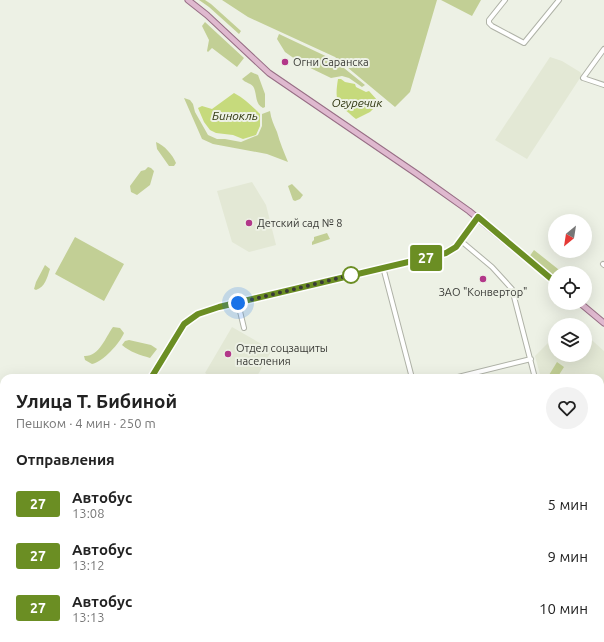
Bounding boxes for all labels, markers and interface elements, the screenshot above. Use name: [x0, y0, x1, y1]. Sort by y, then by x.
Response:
place label: Огни Саранска: [293, 56, 369, 68]
marker: Огни Саранска: [280, 57, 290, 67]
water label: Огуречик: [332, 96, 383, 109]
water label: Бинокль: [212, 109, 258, 122]
north arrow: [548, 214, 592, 258]
map controls: [548, 214, 592, 362]
place label: Детский сад № 8: [257, 217, 343, 229]
marker: Детский сад № 8: [244, 218, 254, 228]
line badge: 27: [408, 245, 444, 271]
text: 27: [418, 250, 434, 266]
unlabelled marker: [342, 266, 360, 284]
button: locate: [548, 266, 592, 310]
marker: ЗАО "Конвертор": [478, 274, 488, 284]
place label: ЗАО "Конвертор": [439, 286, 527, 298]
your location: [228, 293, 248, 313]
button: layers: [548, 318, 592, 362]
place label: Отдел соцзащиты населения: [236, 342, 328, 367]
marker: Отдел соцзащиты населения: [223, 349, 233, 359]
button: heart: [546, 387, 588, 429]
text: Улица Т. Бибиной: [16, 390, 177, 412]
text: Пешком · 4 мин · 250 m: [16, 416, 156, 430]
text: Отправления: [16, 451, 115, 468]
text: Автобус: [72, 489, 132, 506]
text: 27: [30, 496, 46, 512]
text: 5 мин: [548, 496, 588, 513]
text: 13:08: [72, 506, 105, 520]
text: Автобус: [72, 541, 132, 558]
text: 27: [30, 548, 46, 564]
text: 9 мин: [548, 548, 588, 565]
text: 13:12: [72, 558, 105, 572]
text: Автобус: [72, 593, 132, 610]
text: 27: [30, 600, 46, 616]
text: 10 мин: [539, 600, 588, 617]
text: 13:13: [72, 610, 105, 624]

